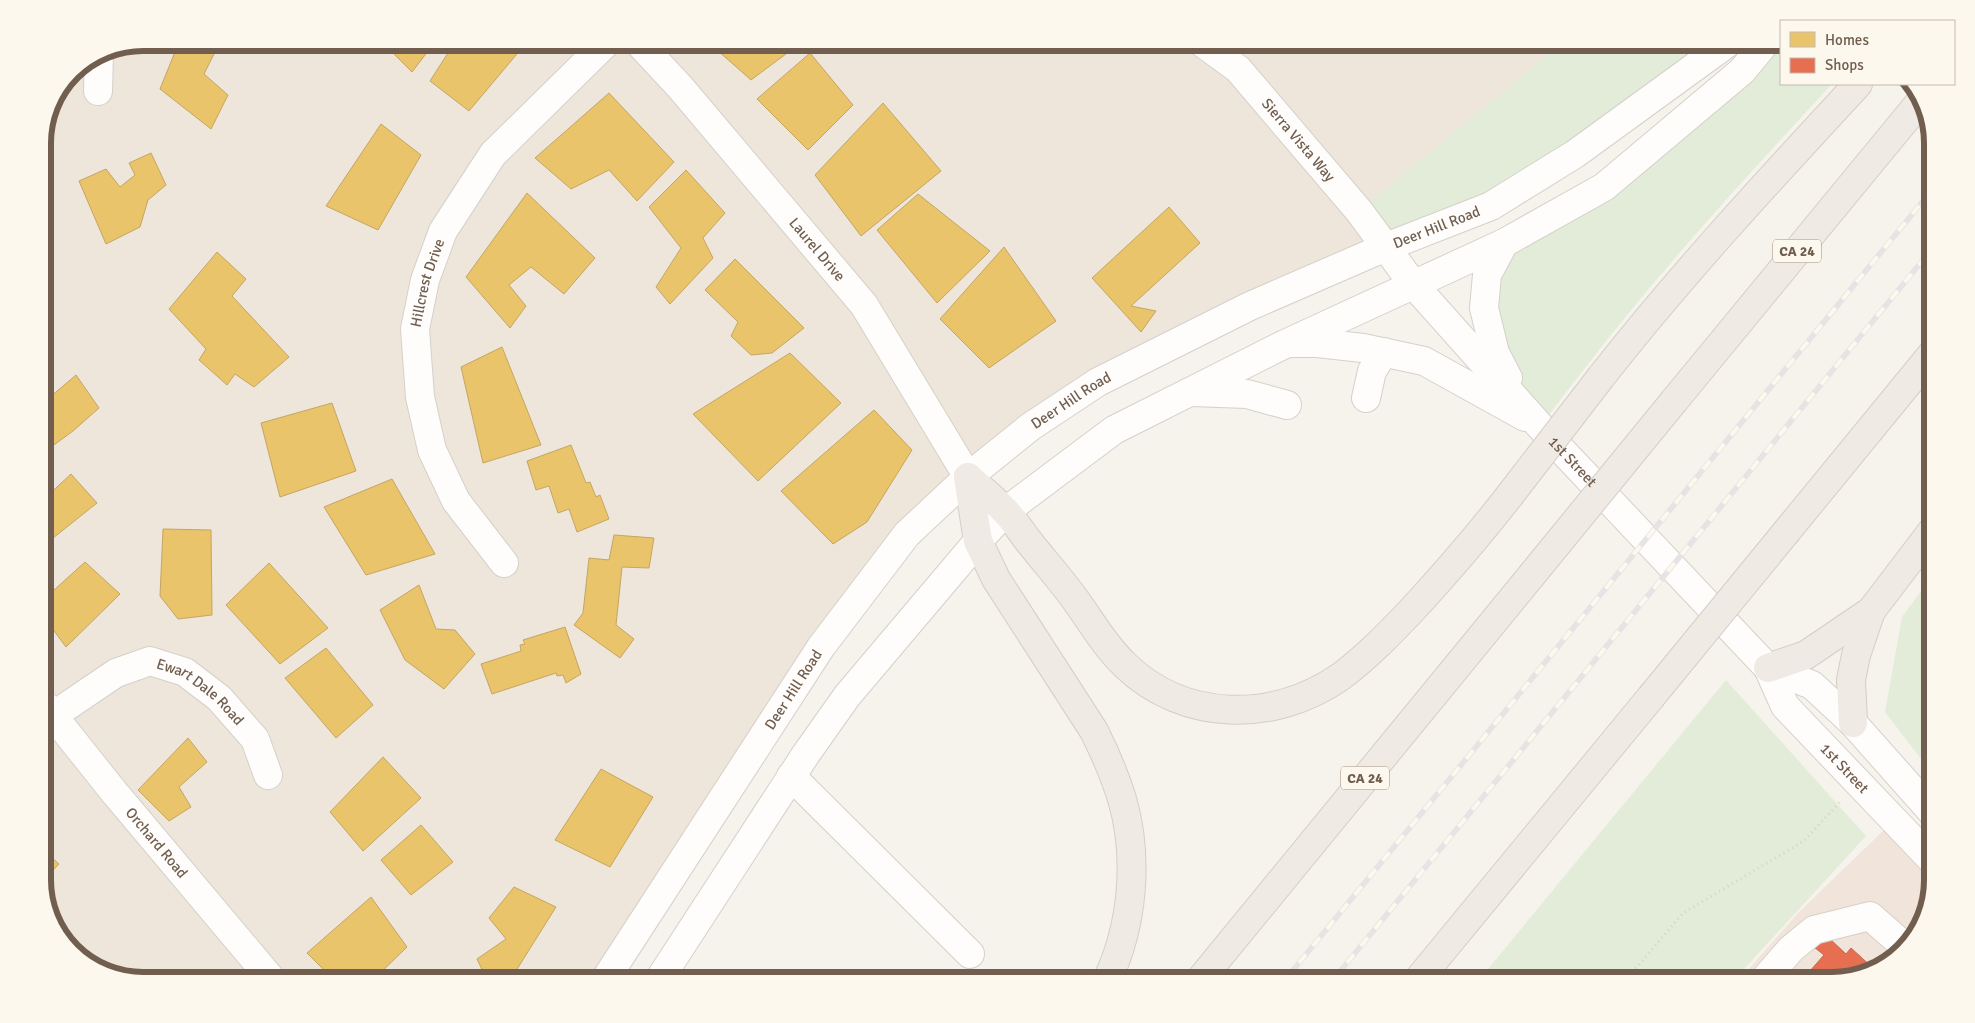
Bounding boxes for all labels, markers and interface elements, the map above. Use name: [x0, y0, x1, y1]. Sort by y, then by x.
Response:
legend: [1780, 20, 1955, 85]
text: Homes: [1825, 31, 1869, 49]
text: Shops: [1825, 56, 1864, 74]
street label: Sierra Vista Way: [1258, 95, 1339, 185]
street label: Deer Hill Road: [1390, 202, 1483, 252]
street label: Laurel Drive: [785, 214, 849, 285]
street label: Hillcrest Drive: [407, 236, 448, 329]
road number: CA 24: [1773, 240, 1821, 262]
street label: Deer Hill Road: [1028, 368, 1114, 433]
street label: 1st Street: [1545, 433, 1601, 490]
street label: Deer Hill Road: [761, 646, 826, 733]
street label: Ewart Dale Road: [154, 655, 248, 729]
street label: 1st Street: [1816, 740, 1873, 797]
road number: CA 24: [1341, 766, 1389, 790]
street label: Orchard Road: [122, 804, 191, 882]

